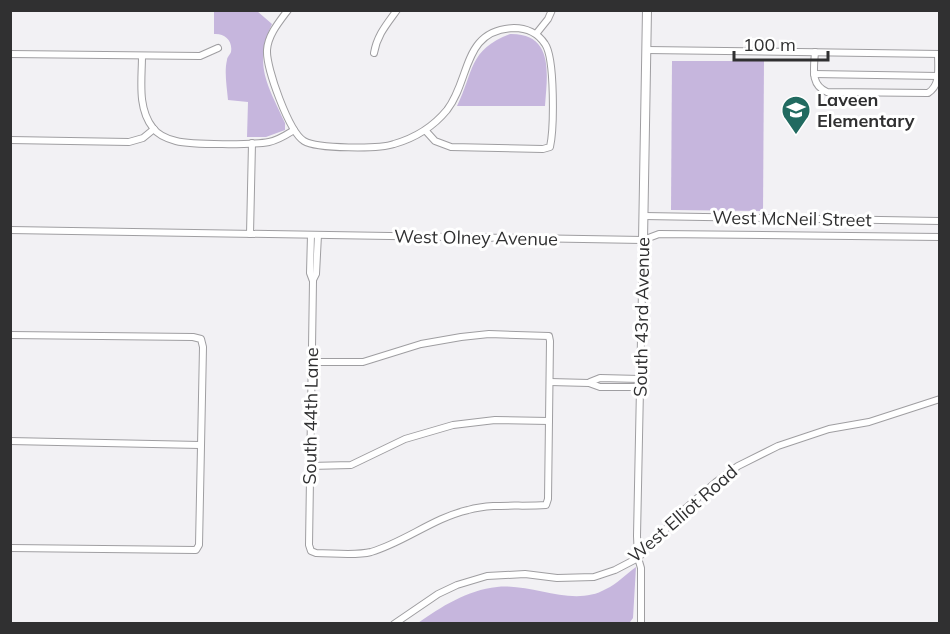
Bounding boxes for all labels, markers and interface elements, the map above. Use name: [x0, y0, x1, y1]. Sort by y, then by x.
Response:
scale bar: [734, 24, 828, 62]
text: 100 m: [743, 33, 796, 56]
place label: Laveen Elementary: [817, 88, 915, 132]
school or university icon: Laveen Elementary: [780, 94, 812, 136]
street label: West McNeil Street: [712, 206, 872, 231]
street label: West Olney Avenue: [394, 225, 558, 250]
street label: South 43rd Avenue: [629, 237, 654, 397]
street label: South 44th Lane: [298, 347, 323, 485]
street label: West Elliot Road: [623, 460, 742, 567]

